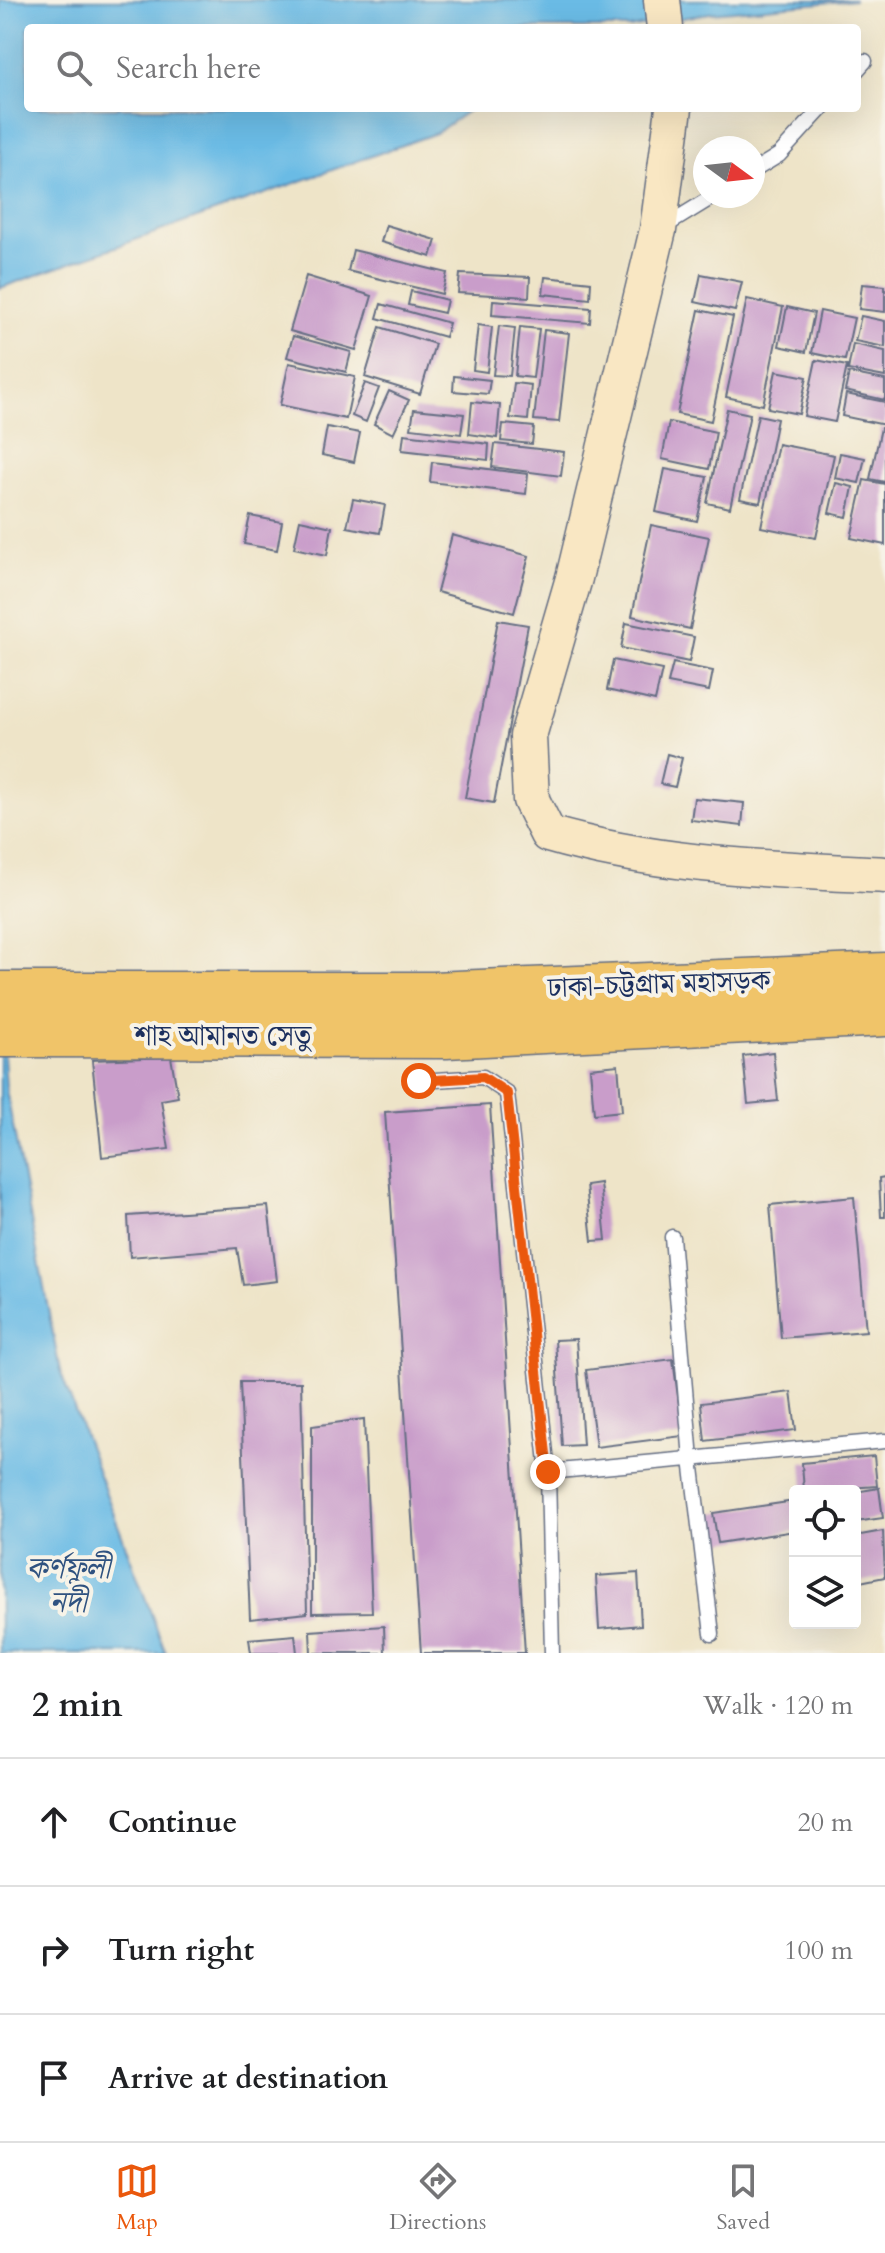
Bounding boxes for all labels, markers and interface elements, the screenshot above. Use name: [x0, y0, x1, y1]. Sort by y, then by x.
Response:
search box: [24, 24, 861, 112]
icon: search: [52, 46, 96, 90]
text: Search here: [116, 48, 261, 89]
north arrow: [693, 136, 765, 208]
street label: ঢাকা-চট্টগ্রাম মহাসড়ক: [546, 961, 772, 1007]
street label: শাহ আমানত সেতু: [134, 1017, 313, 1055]
route start: [401, 1063, 437, 1099]
route end: [530, 1454, 566, 1490]
map controls: [789, 1485, 861, 1629]
button: locate: [789, 1485, 861, 1557]
water label: কর্ণফুলী নদী: [26, 1548, 113, 1623]
button: layers: [789, 1557, 861, 1629]
text: 2 min: [32, 1682, 123, 1728]
text: Walk · 120 m: [703, 1688, 853, 1723]
icon: ahead: [32, 1800, 76, 1844]
text: Continue: [108, 1802, 237, 1843]
text: 20 m: [797, 1805, 853, 1840]
icon: right: [32, 1928, 76, 1972]
text: Turn right: [108, 1930, 254, 1971]
text: 100 m: [784, 1933, 853, 1968]
icon: arrive: [32, 2056, 76, 2100]
text: Arrive at destination: [108, 2058, 388, 2099]
tab: Map: [115, 2159, 159, 2237]
tab: Directions: [389, 2159, 486, 2237]
tab: Saved: [717, 2159, 770, 2237]

